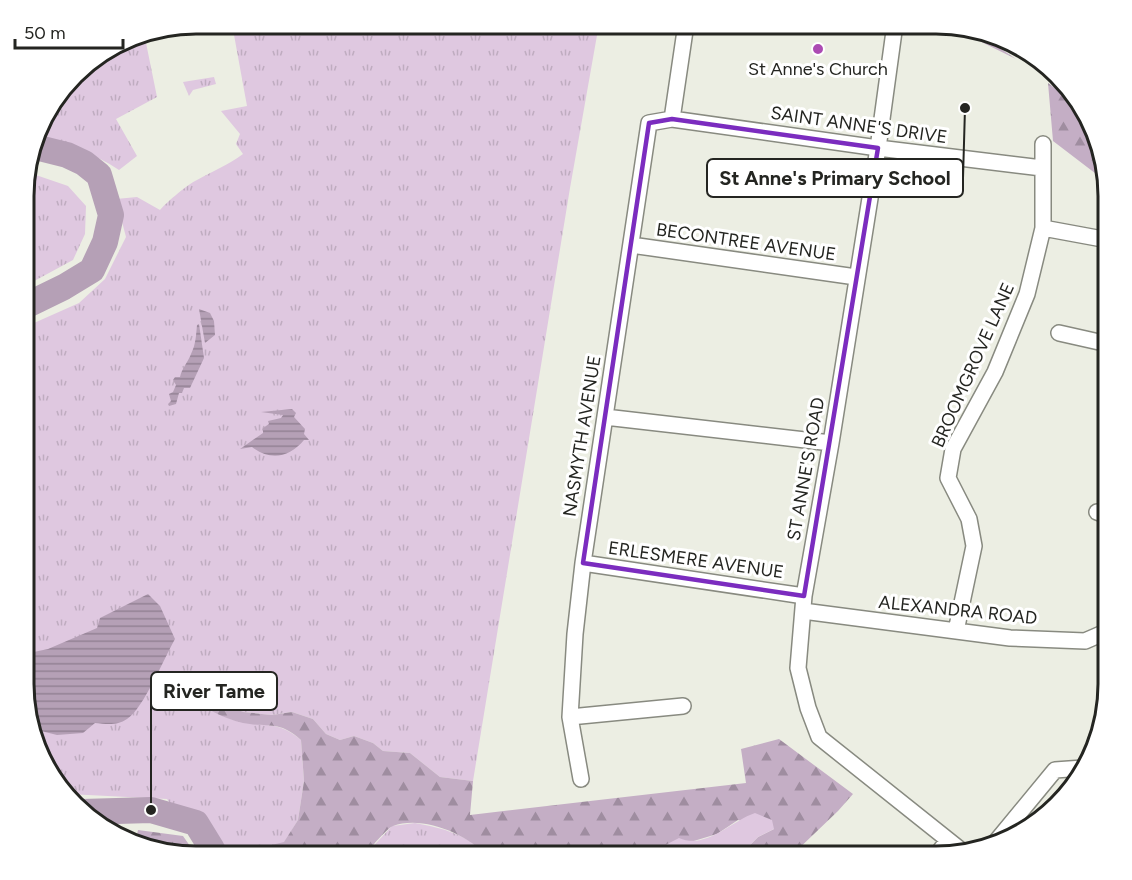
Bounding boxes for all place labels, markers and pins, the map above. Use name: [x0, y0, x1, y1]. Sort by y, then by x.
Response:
marker: St Anne's Church: [811, 42, 825, 56]
place label: St Anne's Church: [748, 58, 888, 80]
callout: St Anne's Primary School: [707, 159, 963, 197]
callout: River Tame: [151, 672, 277, 710]

